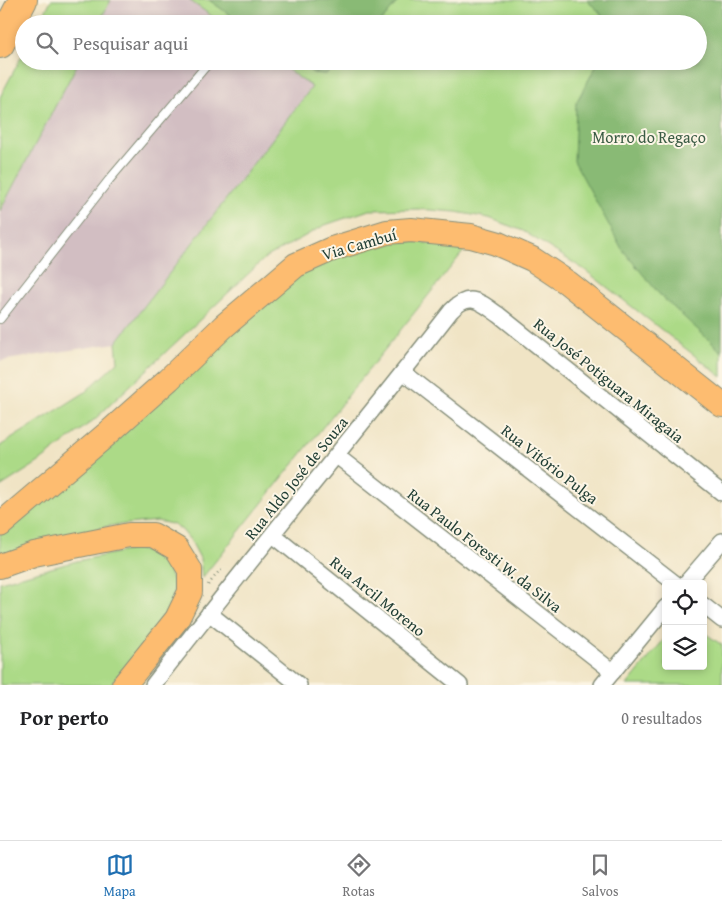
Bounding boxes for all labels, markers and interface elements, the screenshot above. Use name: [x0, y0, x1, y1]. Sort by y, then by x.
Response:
search box: [15, 15, 707, 70]
icon: search: [33, 29, 61, 57]
text: Pesquisar aqui: [73, 29, 188, 57]
park label: Morro do Regaço: [592, 125, 706, 149]
street label: Via Cambuí: [319, 222, 400, 266]
street label: Rua José Potiguara Miragaia: [529, 312, 690, 449]
street label: Rua Aldo José de Souza: [239, 411, 354, 545]
street label: Rua Vitório Pulga: [496, 418, 604, 510]
street label: Rua Paulo Foresti W. da Silva: [403, 482, 568, 618]
street label: Rua Arcil Moreno: [325, 550, 431, 642]
map controls: [662, 580, 707, 670]
button: locate: [662, 580, 707, 625]
button: layers: [662, 625, 707, 670]
text: Por perto: [20, 702, 109, 733]
text: 0 resultados: [621, 706, 702, 730]
tab: Mapa: [103, 851, 136, 901]
tab: Rotas: [343, 851, 375, 901]
tab: Salvos: [582, 851, 619, 901]

